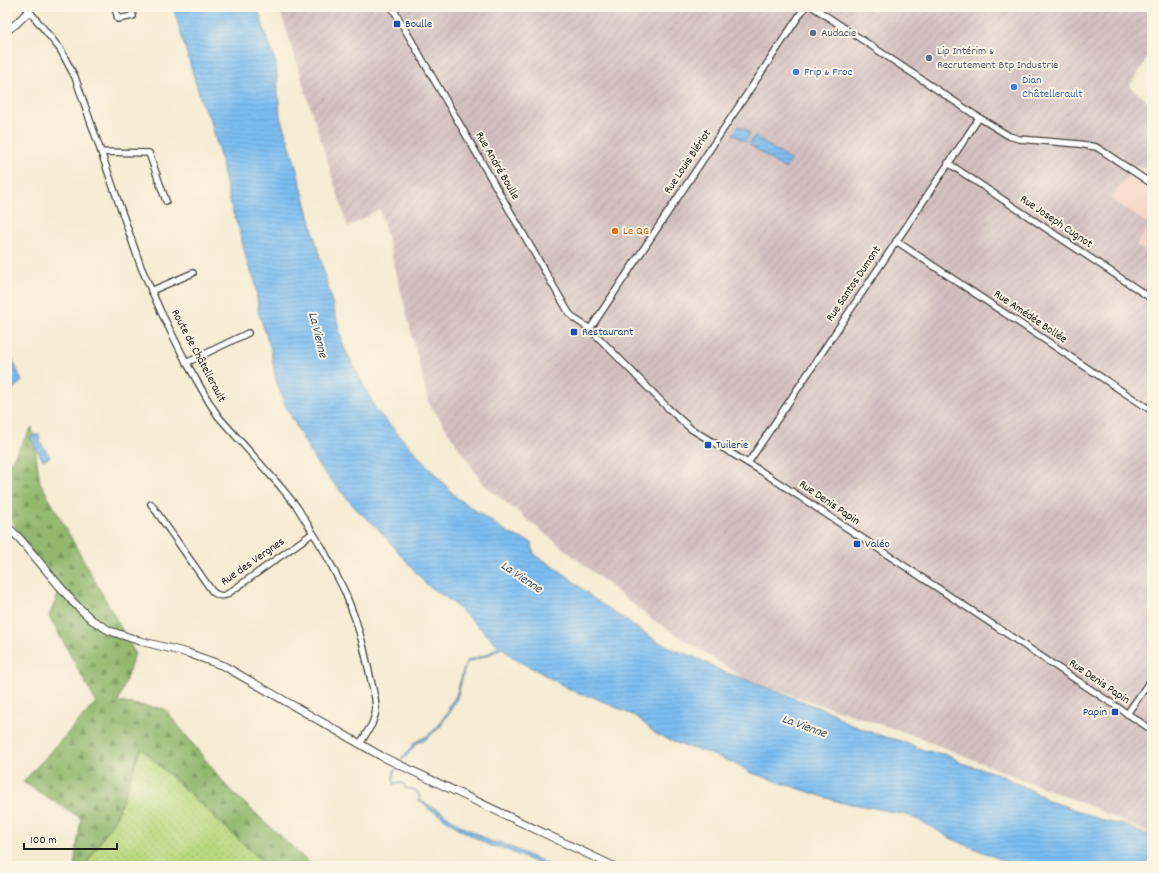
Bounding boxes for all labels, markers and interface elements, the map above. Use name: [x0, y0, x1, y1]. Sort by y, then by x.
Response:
place label: Boulle: [405, 16, 432, 33]
marker: Boulle: [392, 19, 402, 29]
place label: Audacie: [821, 25, 856, 42]
marker: Audacie: [808, 28, 818, 38]
place label: Lip Intérim & Recrutement Btp Industrie: [937, 43, 1058, 74]
marker: Lip Intérim & Recrutement Btp Industrie: [924, 53, 934, 63]
place label: Frip & Froc: [804, 64, 852, 81]
marker: Frip & Froc: [791, 67, 801, 77]
place label: Dian Châtellerault: [1022, 72, 1083, 103]
marker: Dian Châtellerault: [1009, 82, 1019, 92]
street label: Rue Louis Blériot: [660, 126, 716, 198]
street label: Rue André Boulle: [471, 129, 523, 203]
street label: Rue Joseph Cugnot: [1016, 191, 1096, 253]
place label: Le QG: [623, 223, 649, 240]
marker: Le QG: [610, 226, 620, 236]
street label: Rue Santos Dumont: [822, 242, 886, 325]
street label: Rue Amédée Bollée: [990, 286, 1070, 348]
street label: Route de Châtellerault: [166, 306, 230, 406]
water label: La Vienne: [302, 310, 332, 361]
place label: Restaurant: [582, 324, 634, 341]
marker: Restaurant: [569, 327, 579, 337]
place label: Tuilerie: [716, 437, 748, 454]
marker: Tuilerie: [703, 440, 713, 450]
street label: Rue Denis Papin: [795, 476, 863, 530]
street label: Rue des Vergnes: [218, 534, 288, 590]
place label: Valéo: [865, 536, 890, 553]
marker: Valéo: [852, 539, 862, 549]
water label: La Vienne: [496, 557, 547, 600]
street label: Rue Denis Papin: [1065, 655, 1133, 709]
place label: Papin: [1083, 704, 1107, 721]
marker: Papin: [1110, 707, 1120, 717]
water label: La Vienne: [779, 710, 830, 744]
scale bar: [24, 825, 117, 851]
text: 100 m: [30, 832, 57, 849]

